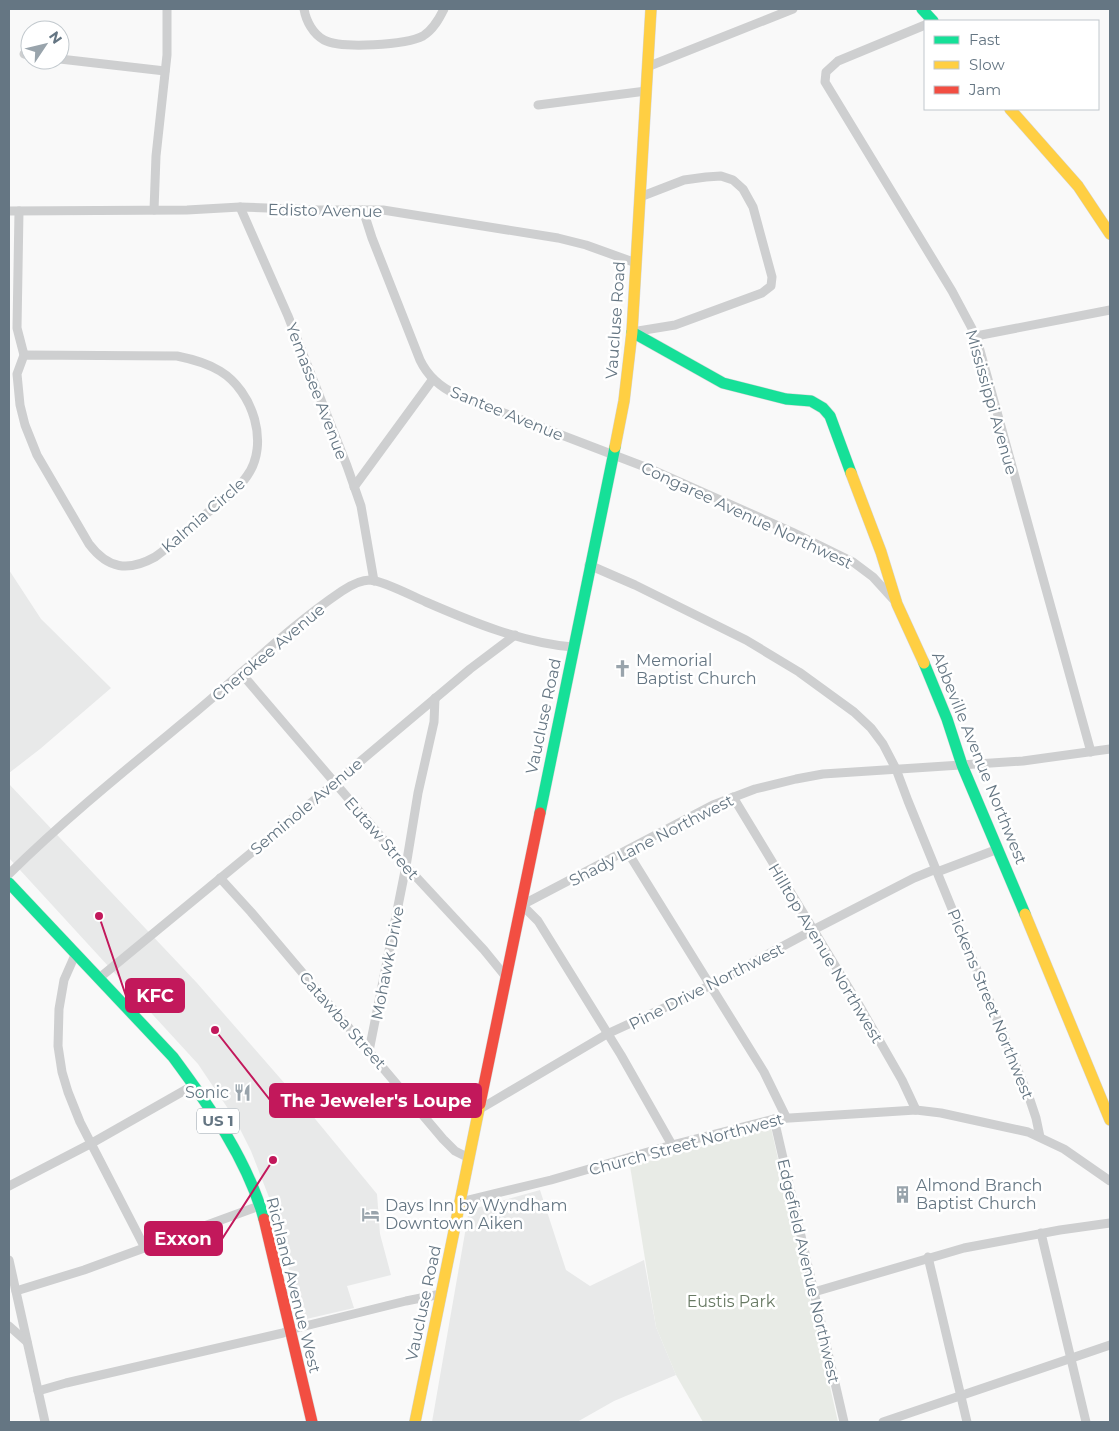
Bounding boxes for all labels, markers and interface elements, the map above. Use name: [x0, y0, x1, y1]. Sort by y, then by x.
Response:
north arrow: [20, 20, 70, 70]
legend: [924, 20, 1099, 110]
text: N: [45, 28, 66, 47]
text: Fast: [969, 30, 1000, 49]
text: Slow: [969, 55, 1005, 74]
text: Jam: [968, 80, 1001, 99]
street label: Edisto Avenue: [268, 200, 382, 221]
street label: Vaucluse Road: [602, 261, 629, 380]
street label: Yemassee Avenue: [282, 320, 351, 462]
street label: Mississippi Avenue: [962, 327, 1021, 477]
street label: Santee Avenue: [448, 382, 566, 445]
street label: Congaree Avenue Northwest: [638, 458, 856, 573]
street label: Kalmia Circle: [158, 474, 249, 557]
street label: Cherokee Avenue: [208, 600, 329, 705]
street label: Abbeville Avenue Northwest: [928, 649, 1031, 868]
place label: Memorial Baptist Church: [636, 651, 756, 688]
street label: Vaucluse Road: [522, 656, 565, 776]
church icon: Memorial Baptist Church: [612, 659, 632, 679]
street label: Seminole Avenue: [247, 754, 366, 859]
street label: Shady Lane Northwest: [566, 790, 737, 890]
street label: Eutaw Street: [341, 793, 423, 884]
street label: Hilltop Avenue Northwest: [764, 860, 887, 1047]
street label: Mohawk Drive: [367, 905, 408, 1021]
street label: Pickens Street Northwest: [944, 906, 1038, 1103]
street label: Pine Drive Northwest: [626, 939, 787, 1034]
street label: Catawba Street: [295, 968, 390, 1073]
callout: KFC: [126, 979, 184, 1012]
text: KFC: [136, 985, 174, 1007]
restaurant icon: Sonic: [233, 1082, 253, 1102]
place label: Sonic: [185, 1083, 229, 1102]
callout: The Jeweler's Loupe: [270, 1084, 481, 1117]
text: The Jeweler's Loupe: [280, 1090, 472, 1112]
road number: US 1: [197, 1108, 239, 1134]
street label: Church Street Northwest: [587, 1109, 786, 1180]
street label: Edgefield Avenue Northwest: [773, 1157, 844, 1386]
place label: Almond Branch Baptist Church: [916, 1176, 1042, 1213]
building icon: Almond Branch Baptist Church: [892, 1184, 912, 1204]
street label: Richland Avenue West: [262, 1195, 325, 1376]
place label: Days Inn by Wyndham Downtown Aiken: [385, 1196, 567, 1233]
hotel icon: Days Inn by Wyndham Downtown Aiken: [361, 1204, 381, 1224]
callout: Exxon: [145, 1222, 222, 1255]
text: Exxon: [154, 1228, 212, 1250]
street label: Vaucluse Road: [402, 1243, 445, 1363]
park label: Eustis Park: [687, 1292, 776, 1311]

